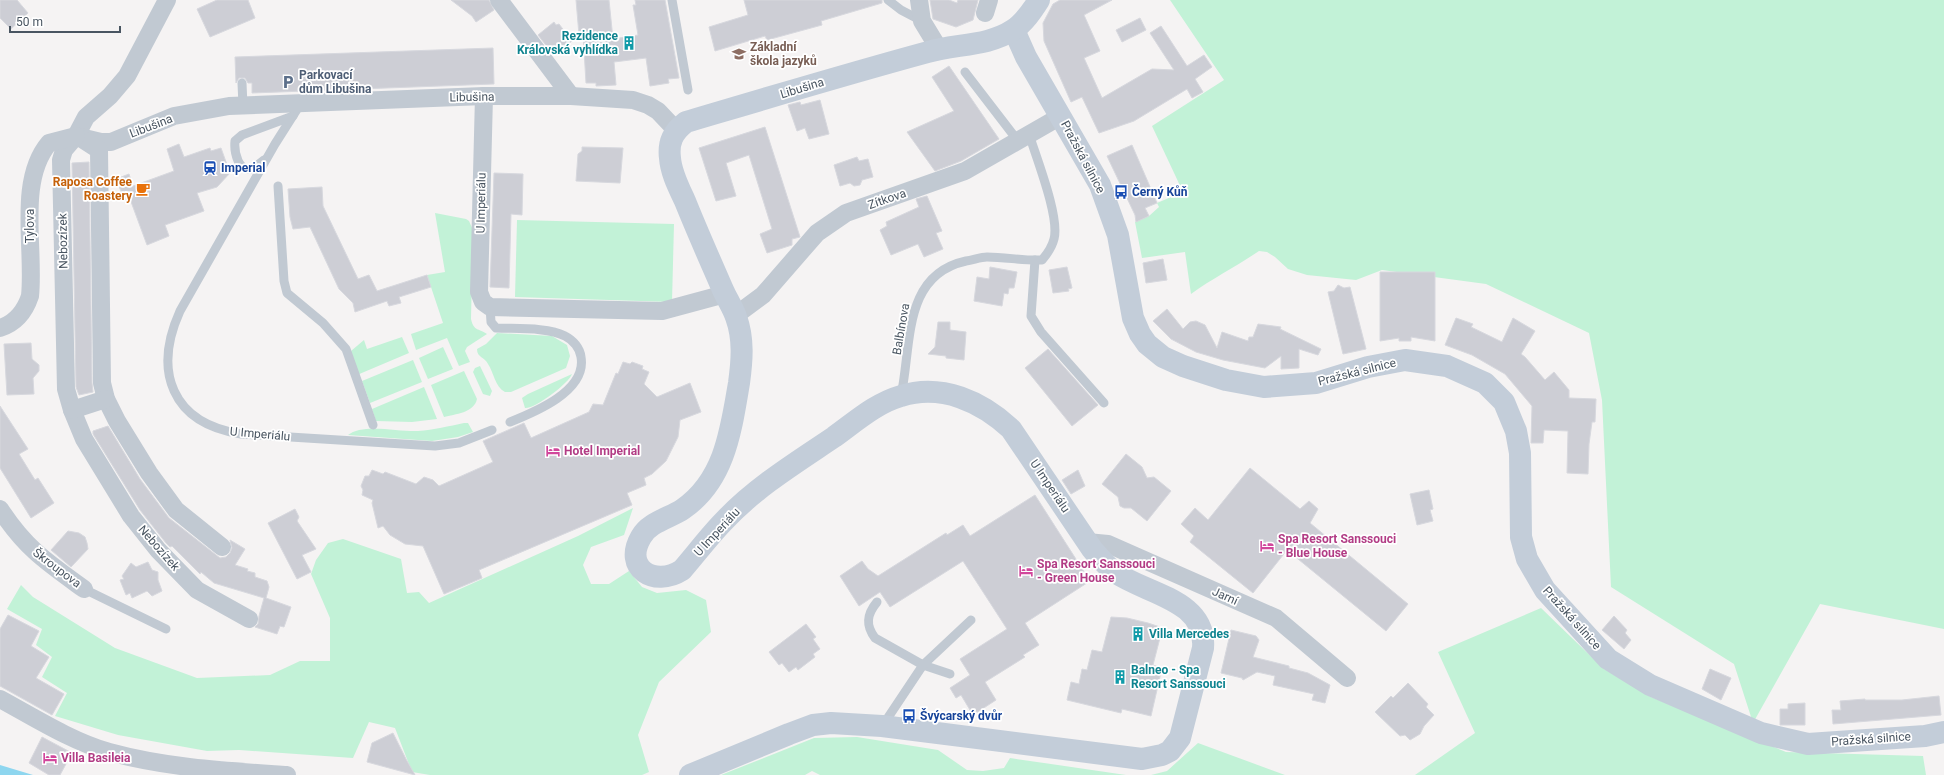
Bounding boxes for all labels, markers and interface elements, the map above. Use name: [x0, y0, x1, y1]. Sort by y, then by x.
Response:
scale bar: [10, 8, 120, 34]
text: 50 m: [16, 15, 43, 29]
place label: Rezidence Královská vyhlídka: [517, 29, 619, 57]
building icon: Rezidence Královská vyhlídka: [621, 35, 637, 51]
place label: Základní škola jazyků: [750, 40, 817, 68]
school or university icon: Základní škola jazyků: [731, 46, 747, 62]
place label: Parkovací dům Libušina: [299, 68, 372, 96]
parking icon: Parkovací dům Libušina: [280, 74, 296, 90]
street label: Libušina: [778, 75, 826, 101]
street label: Libušina: [449, 90, 495, 104]
street label: Libušina: [127, 111, 175, 141]
street label: Pražská silnice: [1058, 118, 1108, 196]
station icon: Imperial: [202, 160, 218, 176]
place label: Imperial: [221, 161, 265, 175]
street label: U Imperiálu: [473, 173, 489, 233]
place label: Raposa Coffee Roastery: [53, 175, 133, 203]
cafe icon: Raposa Coffee Roastery: [135, 181, 151, 197]
bus stop icon: Černý Kůň: [1113, 184, 1129, 200]
place label: Černý Kůň: [1132, 184, 1188, 199]
street label: Zítkova: [866, 186, 908, 212]
street label: Tylova: [23, 209, 37, 243]
street label: Nebozízek: [55, 212, 70, 269]
street label: Balbínova: [890, 302, 912, 356]
street label: Pražská silnice: [1317, 356, 1397, 388]
street label: U Imperiálu: [229, 424, 291, 444]
hotel icon: Hotel Imperial: [545, 443, 561, 459]
place label: Hotel Imperial: [564, 444, 640, 458]
street label: U Imperiálu: [1027, 457, 1073, 515]
street label: U Imperiálu: [691, 505, 743, 559]
street label: Nebozízek: [135, 522, 183, 574]
place label: Spa Resort Sanssouci - Blue House: [1278, 532, 1396, 560]
hotel icon: Spa Resort Sanssouci - Blue House: [1259, 538, 1275, 554]
street label: Škroupova: [30, 545, 84, 591]
place label: Spa Resort Sanssouci - Green House: [1037, 557, 1155, 585]
hotel icon: Spa Resort Sanssouci - Green House: [1018, 563, 1034, 579]
street label: Jarní: [1210, 584, 1241, 608]
street label: Pražská silnice: [1540, 584, 1604, 652]
building icon: Villa Mercedes: [1130, 626, 1146, 642]
place label: Villa Mercedes: [1149, 627, 1229, 641]
place label: Balneo - Spa Resort Sanssouci: [1131, 663, 1226, 691]
building icon: Balneo - Spa Resort Sanssouci: [1112, 669, 1128, 685]
bus stop icon: Švýcarský dvůr: [901, 708, 917, 724]
place label: Švýcarský dvůr: [920, 708, 1003, 723]
street label: Pražská silnice: [1831, 729, 1911, 749]
hotel icon: Villa Basileia: [42, 750, 58, 766]
place label: Villa Basileia: [61, 751, 131, 765]

